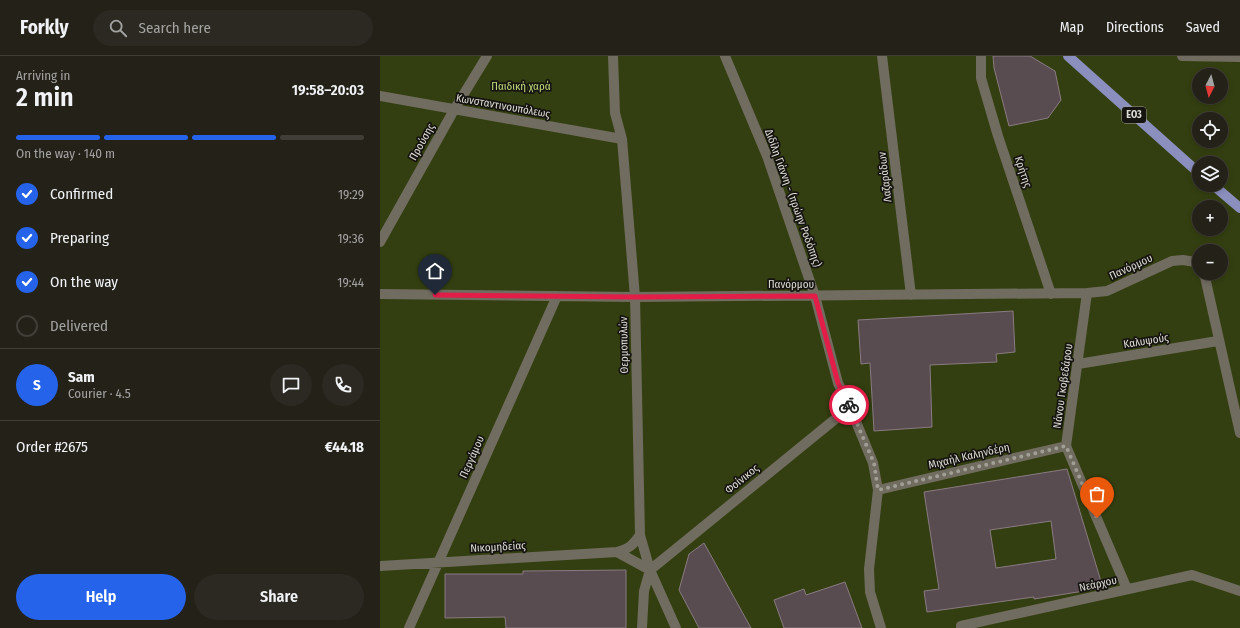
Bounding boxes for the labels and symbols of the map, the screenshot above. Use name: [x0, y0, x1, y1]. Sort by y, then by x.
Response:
north arrow: [1192, 68, 1228, 104]
park label: Παιδική χαρά: [491, 80, 551, 93]
street label: Κωνσταντινουπόλεως: [455, 91, 551, 121]
road number: ΕΟ3: [1122, 107, 1146, 123]
street label: Προύσης: [407, 121, 438, 163]
street label: Διδίλη Γιάννη - (πρώην Ροδόπης): [762, 127, 824, 269]
street label: Λαζαράδων: [875, 151, 895, 203]
street label: Κρήτης: [1012, 155, 1035, 190]
street label: Πανόρμου: [1107, 251, 1155, 283]
pin: [418, 254, 452, 295]
street label: Πανόρμου: [768, 278, 814, 291]
street label: Θερμοπυλών: [617, 316, 631, 374]
street label: Καλυψούς: [1122, 331, 1170, 351]
street label: Νάνου Γκοβεδάρου: [1051, 343, 1075, 429]
courier: [829, 385, 869, 425]
street label: Περγάμου: [457, 434, 487, 480]
street label: Μιχαήλ Καληνδέρη: [927, 440, 1011, 472]
street label: Φοίνικος: [722, 461, 762, 497]
pin: [1080, 477, 1114, 518]
street label: Νικομηδείας: [470, 539, 526, 555]
street label: Νεάρχου: [1078, 574, 1118, 594]

